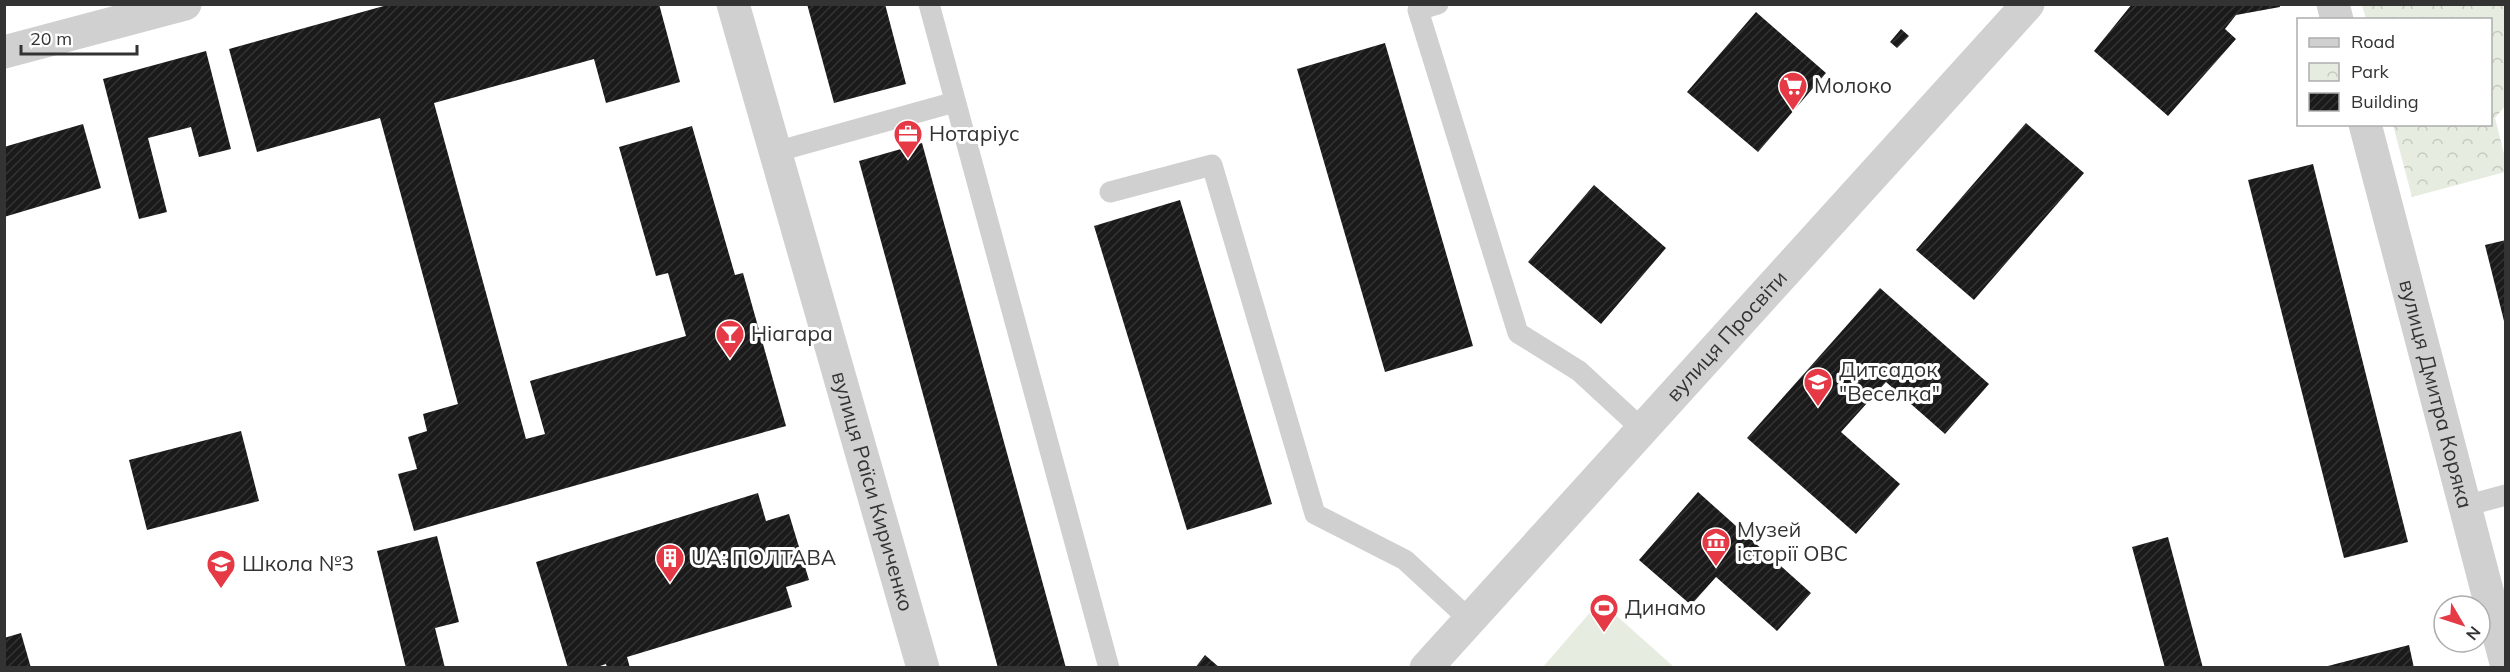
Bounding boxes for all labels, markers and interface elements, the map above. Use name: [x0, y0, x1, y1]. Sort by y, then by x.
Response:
scale bar: [21, 18, 136, 56]
legend: [2297, 18, 2492, 126]
text: 20 m: [30, 27, 72, 50]
text: Road: [2351, 30, 2395, 53]
text: Park: [2351, 60, 2390, 83]
supermarket icon: Молоко: [1777, 70, 1809, 112]
place label: Молоко: [1814, 72, 1892, 98]
text: Building: [2351, 90, 2419, 113]
office icon: Нотаріус: [892, 118, 924, 160]
place label: Нотаріус: [929, 120, 1020, 146]
street label: вулиця Просвіти: [1660, 265, 1792, 406]
street label: вулиця Дмитра Коряка: [2394, 276, 2479, 511]
bar icon: Ніагара: [714, 318, 746, 360]
place label: Ніагара: [751, 320, 833, 346]
place label: Дитсадок "Веселка": [1839, 356, 1940, 406]
school or university icon: Дитсадок "Веселка": [1802, 366, 1834, 408]
street label: вулиця Раїси Кириченко: [827, 368, 920, 614]
place label: Музей історії ОВС: [1737, 516, 1848, 566]
museum icon: Музей історії ОВС: [1700, 526, 1732, 568]
building icon: UA: ПОЛТАВА: [654, 542, 686, 584]
place label: UA: ПОЛТАВА: [691, 544, 837, 570]
school or university icon: Школа №3: [205, 548, 237, 590]
place label: Школа №3: [242, 550, 354, 576]
sports icon: Динамо: [1588, 592, 1620, 634]
place label: Динамо: [1625, 594, 1706, 620]
north arrow: [2432, 594, 2492, 654]
text: N: [2462, 622, 2485, 644]

